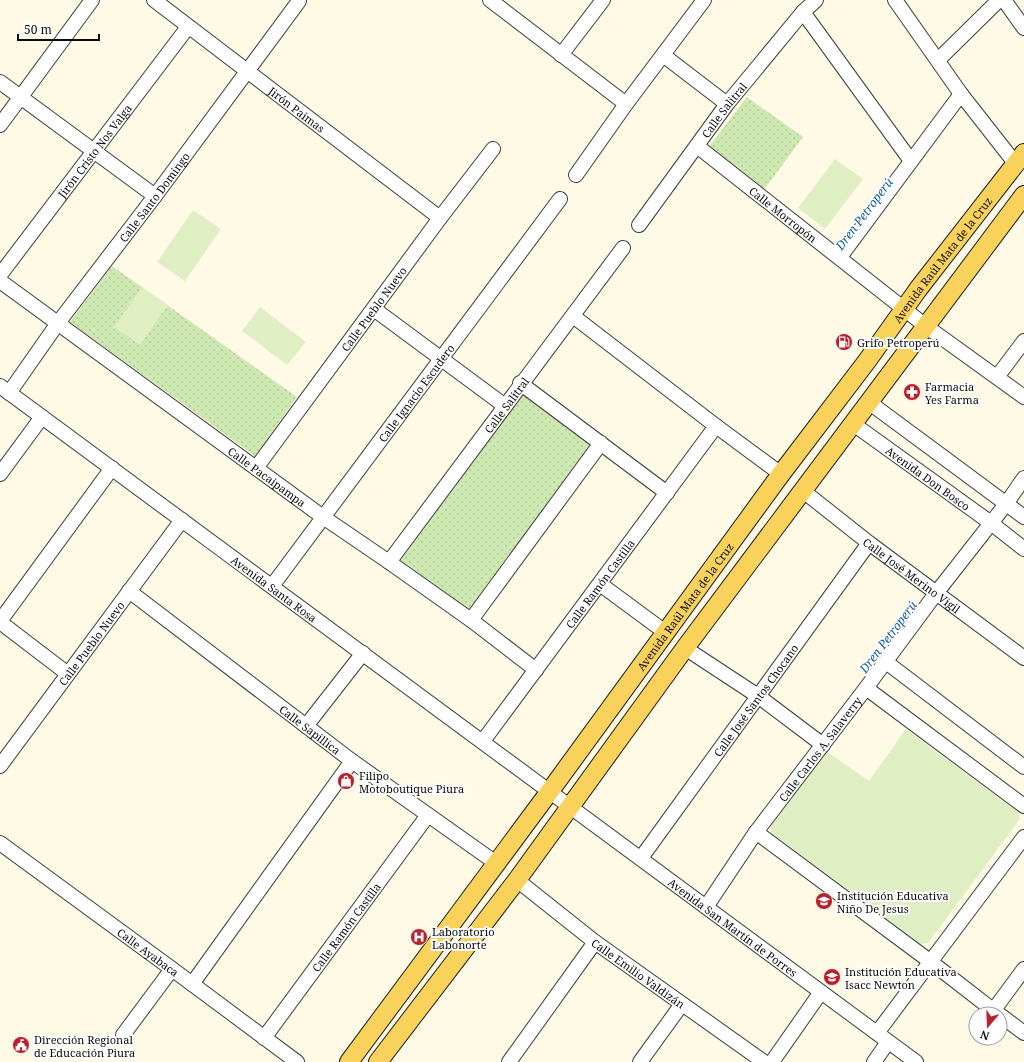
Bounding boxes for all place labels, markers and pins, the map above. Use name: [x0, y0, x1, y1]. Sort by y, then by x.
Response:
fuel station icon: Grifo Petroperú: [834, 332, 854, 352]
place label: Grifo Petroperú: [857, 335, 940, 350]
place label: Farmacia Yes Farma: [924, 379, 979, 407]
pharmacy icon: Farmacia Yes Farma: [902, 382, 922, 402]
place label: Filipo Motoboutique Piura: [359, 768, 464, 796]
shop icon: Filipo Motoboutique Piura: [336, 771, 356, 791]
place label: Institución Educativa Niño De Jesus: [837, 888, 949, 916]
school or university icon: Institución Educativa Niño De Jesus: [814, 891, 834, 911]
place label: Laboratorio Labonorte: [432, 924, 495, 952]
hospital icon: Laboratorio Labonorte: [409, 927, 429, 947]
place label: Institución Educativa Isacc Newton: [845, 964, 957, 992]
school or university icon: Institución Educativa Isacc Newton: [822, 967, 842, 987]
place label: Dirección Regional de Educación Piura: [34, 1032, 135, 1060]
public building icon: Dirección Regional de Educación Piura: [11, 1035, 31, 1055]

